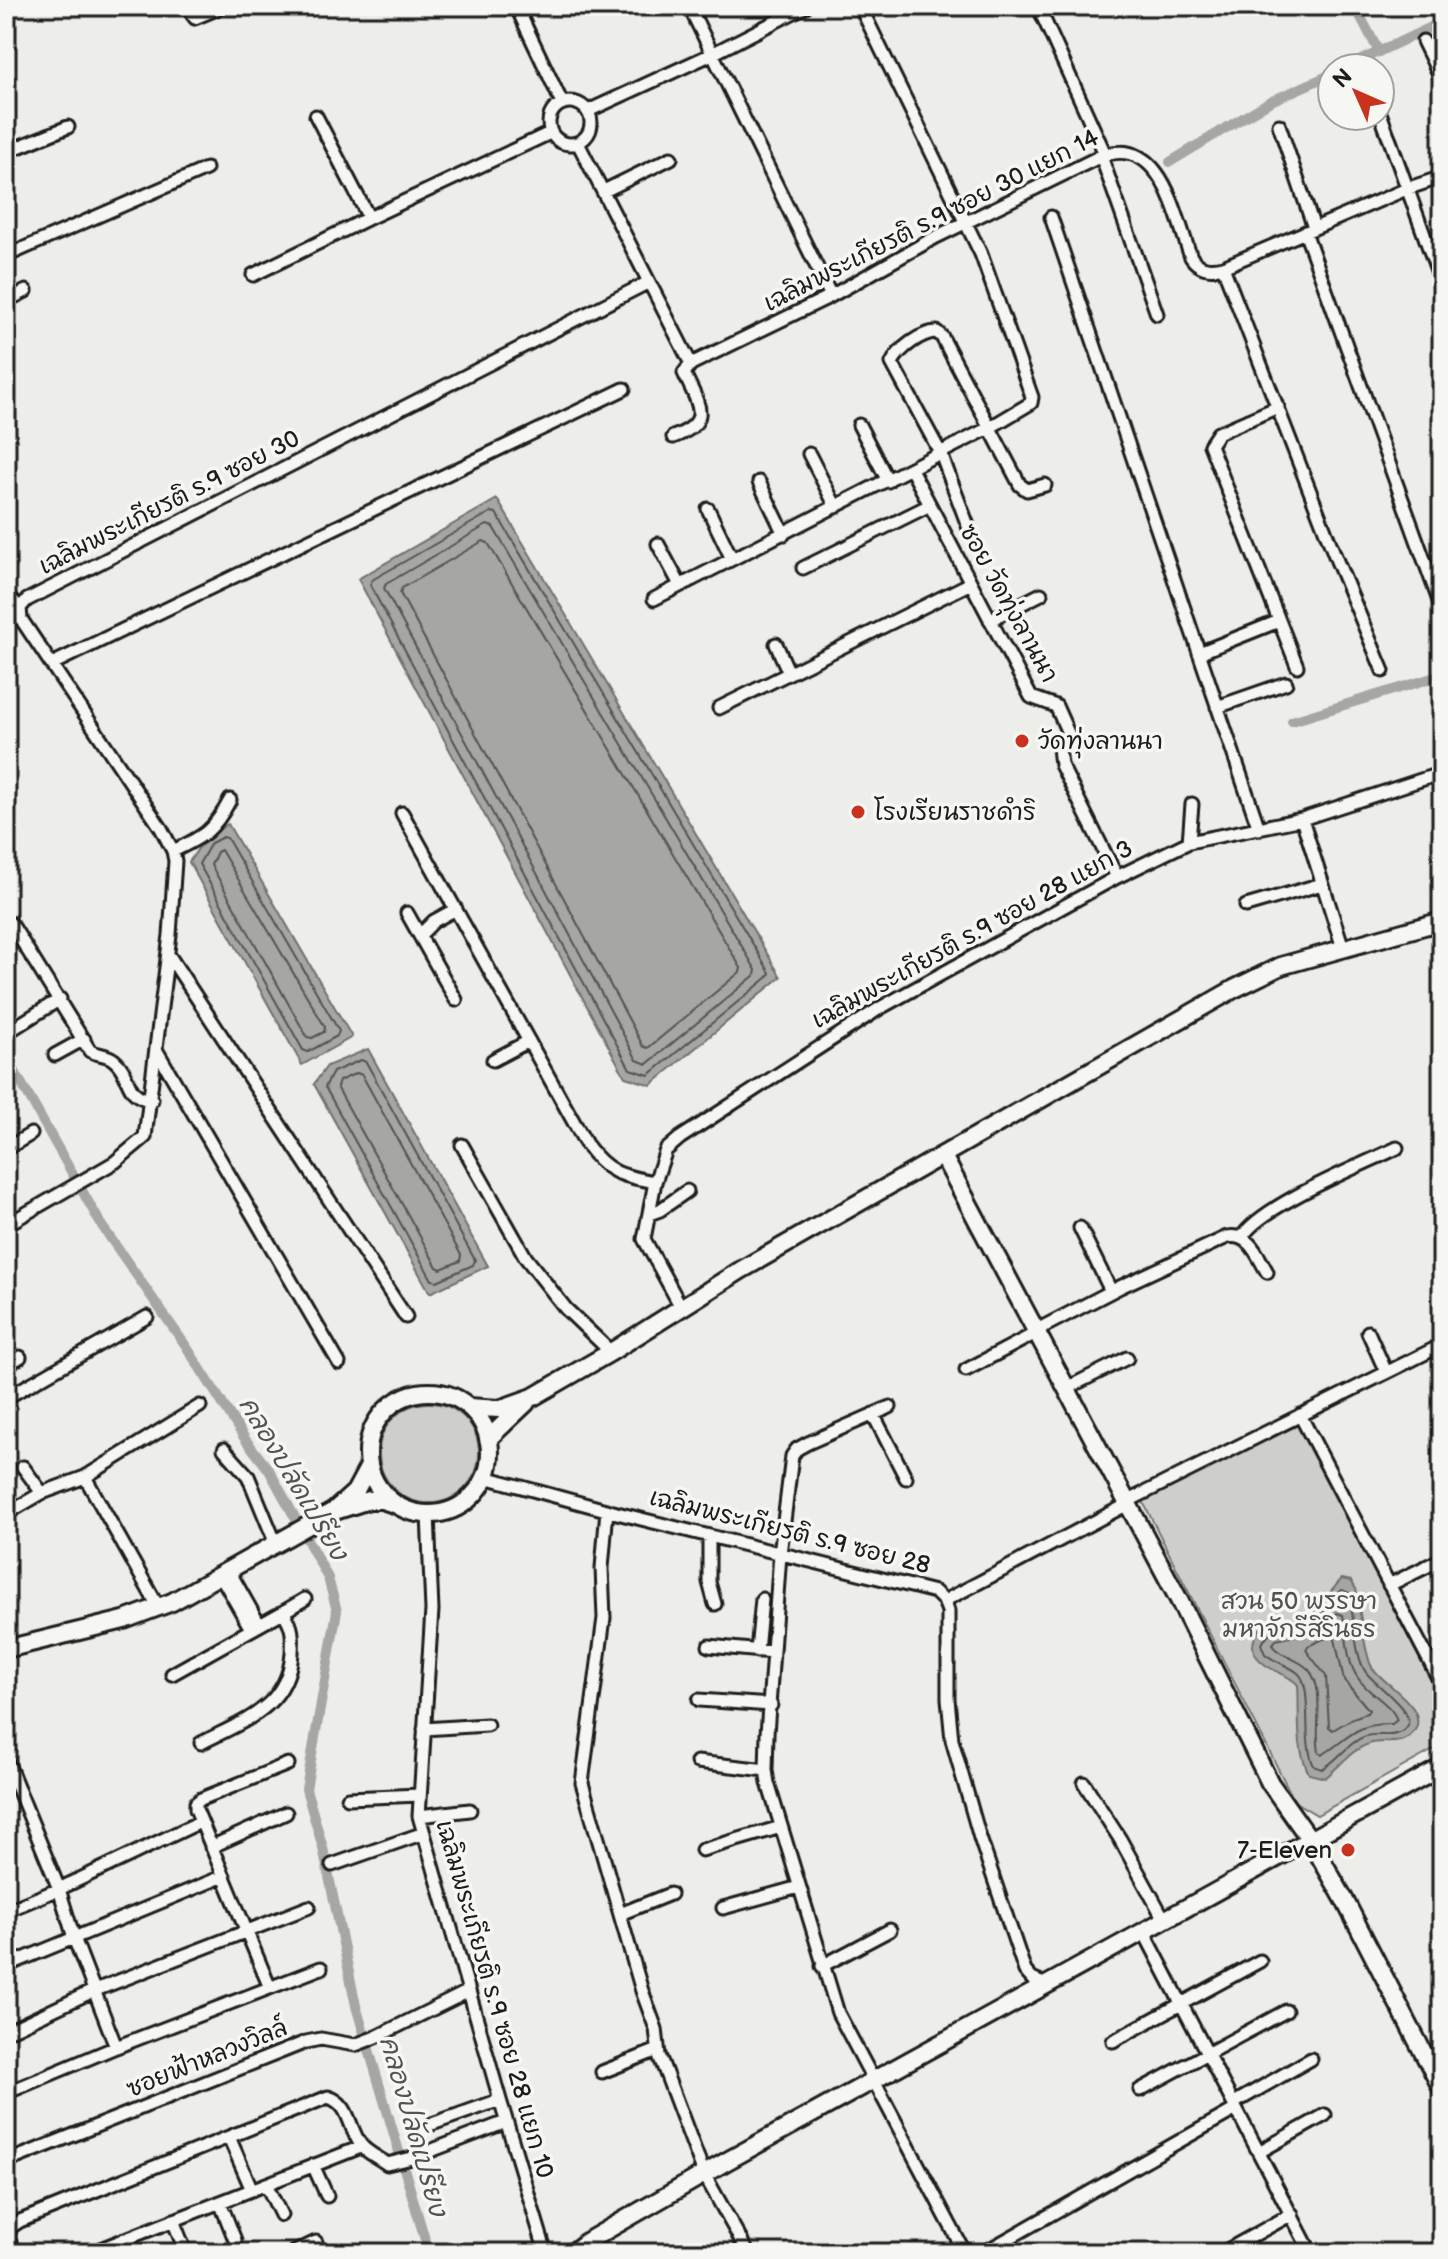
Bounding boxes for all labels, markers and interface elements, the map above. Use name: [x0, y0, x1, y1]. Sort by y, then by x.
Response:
north arrow: [1316, 52, 1396, 132]
text: N: [1328, 64, 1358, 94]
street label: เฉลิมพระเกียรติ ร.9 ซอย 30 แยก 14: [758, 122, 1104, 318]
street label: เฉลิมพระเกียรติ ร.9 ซอย 30: [33, 423, 305, 581]
street label: ซอย วัดทุ่งลานนา: [951, 519, 1065, 689]
place label: วัดทุ่งลานนา: [1038, 726, 1163, 759]
marker: วัดทุ่งลานนา: [1013, 732, 1031, 750]
place label: โรงเรียนราชดำริ: [874, 796, 1036, 827]
marker: โรงเรียนราชดำริ: [849, 803, 867, 821]
street label: เฉลิมพระเกียรติ ร.9 ซอย 28 แยก 3: [806, 833, 1138, 1035]
water label: คลองปลัดเปรียง: [232, 1390, 357, 1568]
street label: เฉลิมพระเกียรติ ร.9 ซอย 28: [647, 1482, 933, 1580]
park label: สวน 50 พรรษา มหาจักรีสิรินธร: [1221, 1587, 1377, 1644]
street label: เฉลิมพระเกียรติ ร.9 ซอย 28 แยก 10: [429, 1816, 561, 2182]
place label: 7-Eleven: [1237, 1836, 1332, 1865]
marker: 7-Eleven: [1339, 1841, 1357, 1859]
street label: ซอยฟ้าหลวงวิลล์: [122, 2011, 292, 2104]
water label: คลองปลัดเปรียง: [372, 2032, 456, 2222]

